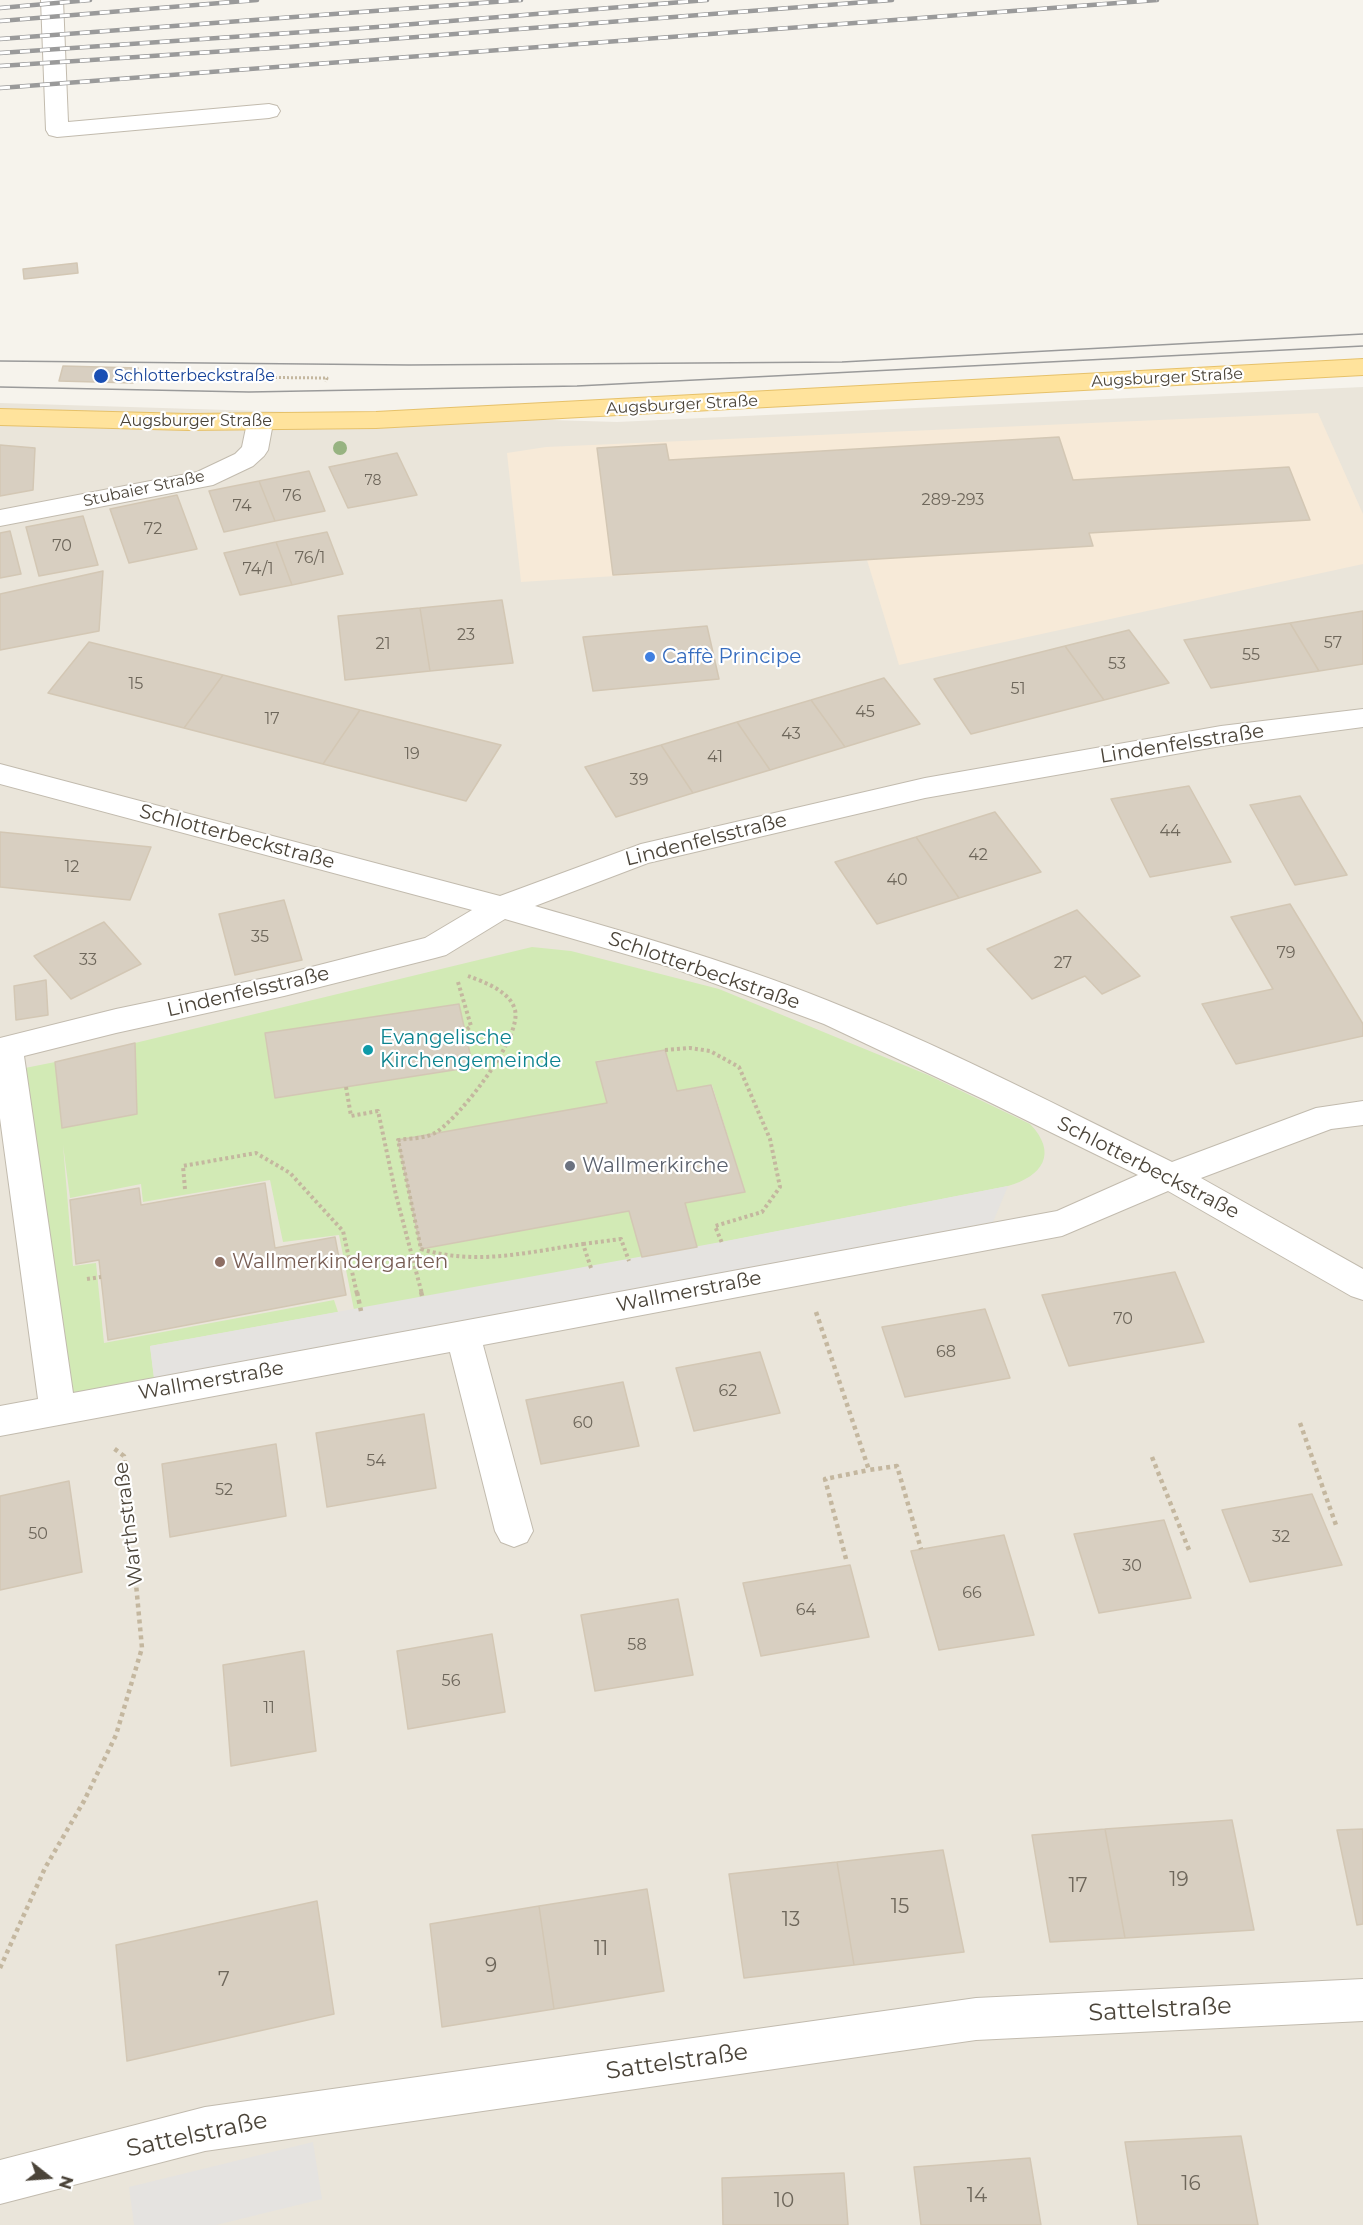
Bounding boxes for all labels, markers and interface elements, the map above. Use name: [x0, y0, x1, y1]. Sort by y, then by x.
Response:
street label: Augsburger Straße: [1091, 364, 1243, 392]
place label: Schlotterbeckstraße: [114, 366, 275, 386]
marker: Schlotterbeckstraße: [92, 367, 110, 385]
street label: Augsburger Straße: [606, 391, 758, 419]
street label: Augsburger Straße: [120, 411, 272, 431]
street label: Stubaier Straße: [81, 467, 207, 511]
house number: 78: [365, 473, 381, 489]
house number: 76: [283, 486, 301, 506]
house number: 289-293: [922, 490, 984, 510]
house number: 74: [233, 496, 251, 516]
house number: 72: [144, 519, 162, 539]
house number: 70: [52, 536, 72, 556]
house number: 76/1: [295, 548, 325, 568]
house number: 74/1: [242, 559, 274, 579]
house number: 23: [457, 625, 475, 645]
house number: 57: [1324, 633, 1342, 653]
house number: 21: [376, 634, 390, 654]
place label: Caffè Principe: [662, 645, 801, 669]
house number: 55: [1242, 645, 1260, 665]
marker: Caffè Principe: [643, 650, 657, 664]
house number: 53: [1108, 654, 1126, 674]
house number: 15: [129, 674, 143, 694]
house number: 51: [1011, 679, 1025, 699]
house number: 45: [855, 702, 875, 722]
house number: 17: [264, 709, 280, 729]
street label: Lindenfelsstraße: [1098, 719, 1266, 769]
house number: 43: [781, 724, 801, 744]
house number: 19: [404, 744, 420, 764]
house number: 41: [707, 747, 723, 767]
house number: 39: [630, 770, 648, 790]
street label: Schlotterbeckstraße: [137, 799, 337, 875]
street label: Lindenfelsstraße: [623, 808, 789, 872]
house number: 44: [1159, 821, 1181, 841]
house number: 42: [968, 845, 988, 865]
house number: 12: [65, 857, 79, 877]
house number: 40: [886, 870, 908, 890]
house number: 35: [251, 927, 269, 947]
street label: Schlotterbeckstraße: [605, 927, 803, 1015]
house number: 79: [1276, 943, 1296, 963]
house number: 33: [79, 950, 97, 970]
house number: 27: [1054, 953, 1072, 973]
street label: Lindenfelsstraße: [164, 962, 332, 1022]
place label: Evangelische Kirchengemeinde: [380, 1026, 561, 1073]
marker: Evangelische Kirchengemeinde: [361, 1043, 375, 1057]
street label: Schlotterbeckstraße: [1053, 1112, 1243, 1224]
place label: Wallmerkirche: [582, 1154, 729, 1178]
marker: Wallmerkirche: [563, 1159, 577, 1173]
place label: Wallmerkindergarten: [232, 1250, 448, 1274]
marker: Wallmerkindergarten: [213, 1255, 227, 1269]
street label: Wallmerstraße: [614, 1266, 764, 1318]
house number: 70: [1113, 1309, 1133, 1329]
house number: 68: [936, 1342, 956, 1362]
street label: Wallmerstraße: [136, 1356, 286, 1406]
house number: 62: [719, 1381, 737, 1401]
house number: 60: [573, 1413, 593, 1433]
house number: 54: [366, 1451, 386, 1471]
street label: Warthstraße: [109, 1460, 149, 1588]
house number: 52: [215, 1480, 233, 1500]
house number: 50: [28, 1524, 48, 1544]
house number: 32: [1272, 1527, 1290, 1547]
house number: 30: [1122, 1556, 1142, 1576]
house number: 66: [962, 1583, 982, 1603]
house number: 64: [796, 1600, 816, 1620]
house number: 58: [627, 1635, 647, 1655]
house number: 56: [442, 1671, 460, 1691]
house number: 11: [263, 1698, 275, 1718]
house number: 19: [1169, 1868, 1189, 1892]
house number: 17: [1069, 1874, 1087, 1898]
house number: 15: [891, 1895, 909, 1919]
house number: 13: [782, 1908, 800, 1932]
house number: 11: [594, 1937, 608, 1961]
house number: 9: [485, 1954, 497, 1978]
house number: 7: [218, 1968, 230, 1992]
street label: Sattelstraße: [1088, 1992, 1232, 2028]
street label: Sattelstraße: [604, 2038, 750, 2086]
street label: Sattelstraße: [124, 2106, 270, 2164]
north arrow: [18, 2147, 78, 2207]
house number: 16: [1181, 2172, 1201, 2196]
text: N: [55, 2173, 77, 2191]
house number: 14: [967, 2184, 987, 2208]
house number: 10: [774, 2189, 794, 2213]

